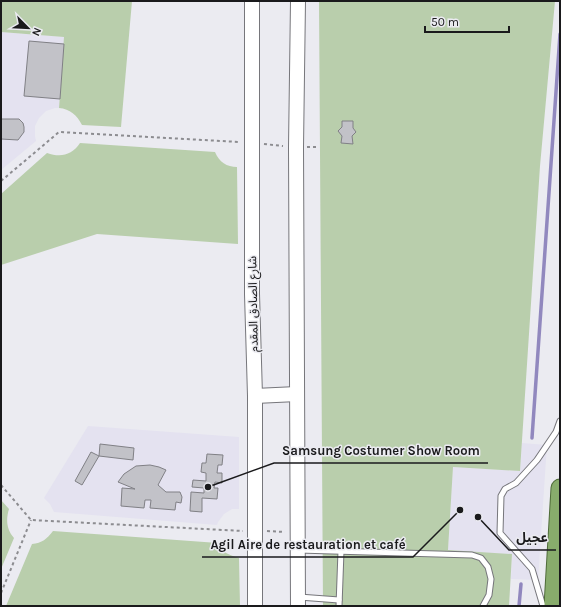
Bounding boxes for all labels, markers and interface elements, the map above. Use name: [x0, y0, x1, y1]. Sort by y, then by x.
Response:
north arrow: [8, 8, 48, 48]
scale bar: [425, 8, 509, 34]
text: 50 m: [431, 15, 459, 29]
text: N: [29, 26, 44, 38]
street label: شارع الصادق المقدم: [245, 256, 263, 352]
callout: Samsung Costumer Show Room: [274, 438, 488, 463]
text: Samsung Costumer Show Room: [282, 443, 480, 458]
callout: عجيل: [509, 525, 556, 550]
text: عجيل: [516, 530, 548, 545]
callout: Agil Aire de restauration et café: [202, 532, 413, 557]
text: Agil Aire de restauration et café: [210, 537, 406, 552]

